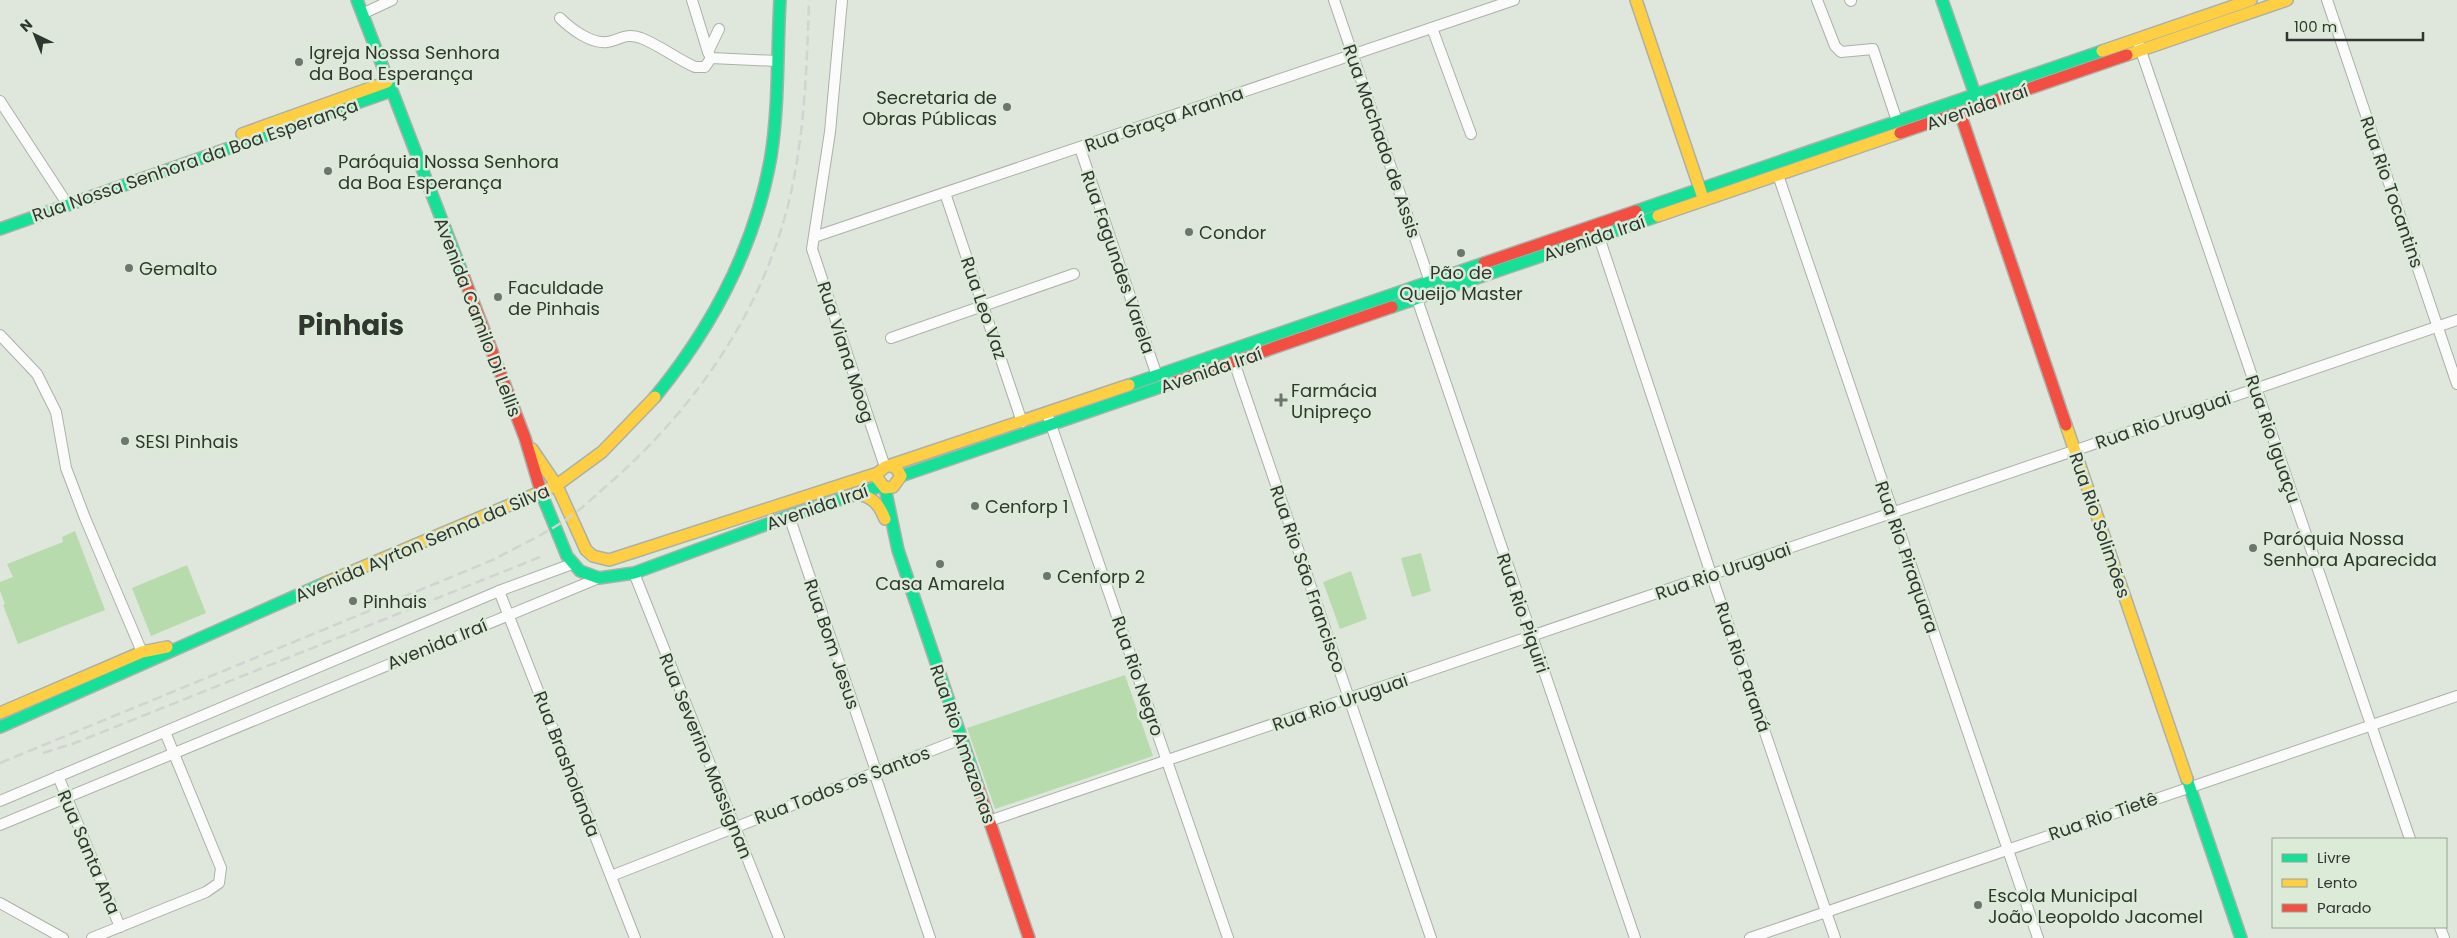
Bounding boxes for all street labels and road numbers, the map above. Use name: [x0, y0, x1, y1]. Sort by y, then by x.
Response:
street label: Rua Machado de Assis: [1337, 41, 1427, 241]
street label: Avenida Iraí: [1923, 78, 2031, 136]
street label: Rua Graça Aranha: [1081, 80, 1247, 158]
street label: Rua Nossa Senhora da Boa Esperança: [29, 92, 361, 228]
street label: Rua Rio Tocantins: [2354, 113, 2430, 271]
street label: Rua Fagundes Varela: [1075, 167, 1161, 357]
street label: Avenida Iraí: [1540, 209, 1648, 267]
street label: Avenida Camilo Di Lellis: [428, 214, 528, 420]
street label: Rua Leo Vaz: [955, 253, 1013, 363]
street label: Rua Viana Moog: [811, 278, 881, 426]
street label: Avenida Iraí: [1157, 341, 1265, 399]
street label: Rua Rio Iguaçu: [2239, 372, 2307, 506]
street label: Rua Rio Uruguai: [2092, 385, 2234, 455]
street label: Rua Rio Solimões: [2063, 449, 2137, 601]
street label: Rua Rio Piraquara: [1869, 477, 1945, 637]
street label: Avenida Ayrton Senna da Silva: [291, 478, 553, 608]
street label: Avenida Iraí: [763, 478, 871, 536]
street label: Rua Rio São Francisco: [1264, 482, 1352, 676]
street label: Rua Rio Uruguai: [1652, 536, 1794, 606]
street label: Rua Rio Piquiri: [1491, 550, 1555, 676]
street label: Rua Bom Jesus: [798, 575, 866, 713]
street label: Rua Rio Paraná: [1709, 598, 1777, 736]
street label: Avenida Iraí: [383, 613, 491, 675]
street label: Rua Rio Negro: [1106, 613, 1170, 739]
street label: Rua Severino Massignan: [653, 649, 759, 863]
street label: Rua Rio Amazonas: [924, 661, 1002, 827]
street label: Rua Rio Uruguai: [1269, 667, 1411, 737]
street label: Rua Brasholanda: [528, 688, 606, 840]
street label: Rua Todos os Santos: [751, 740, 933, 830]
street label: Rua Santa Ana: [52, 786, 126, 918]
street label: Rua Rio Tietê: [2045, 786, 2161, 846]

